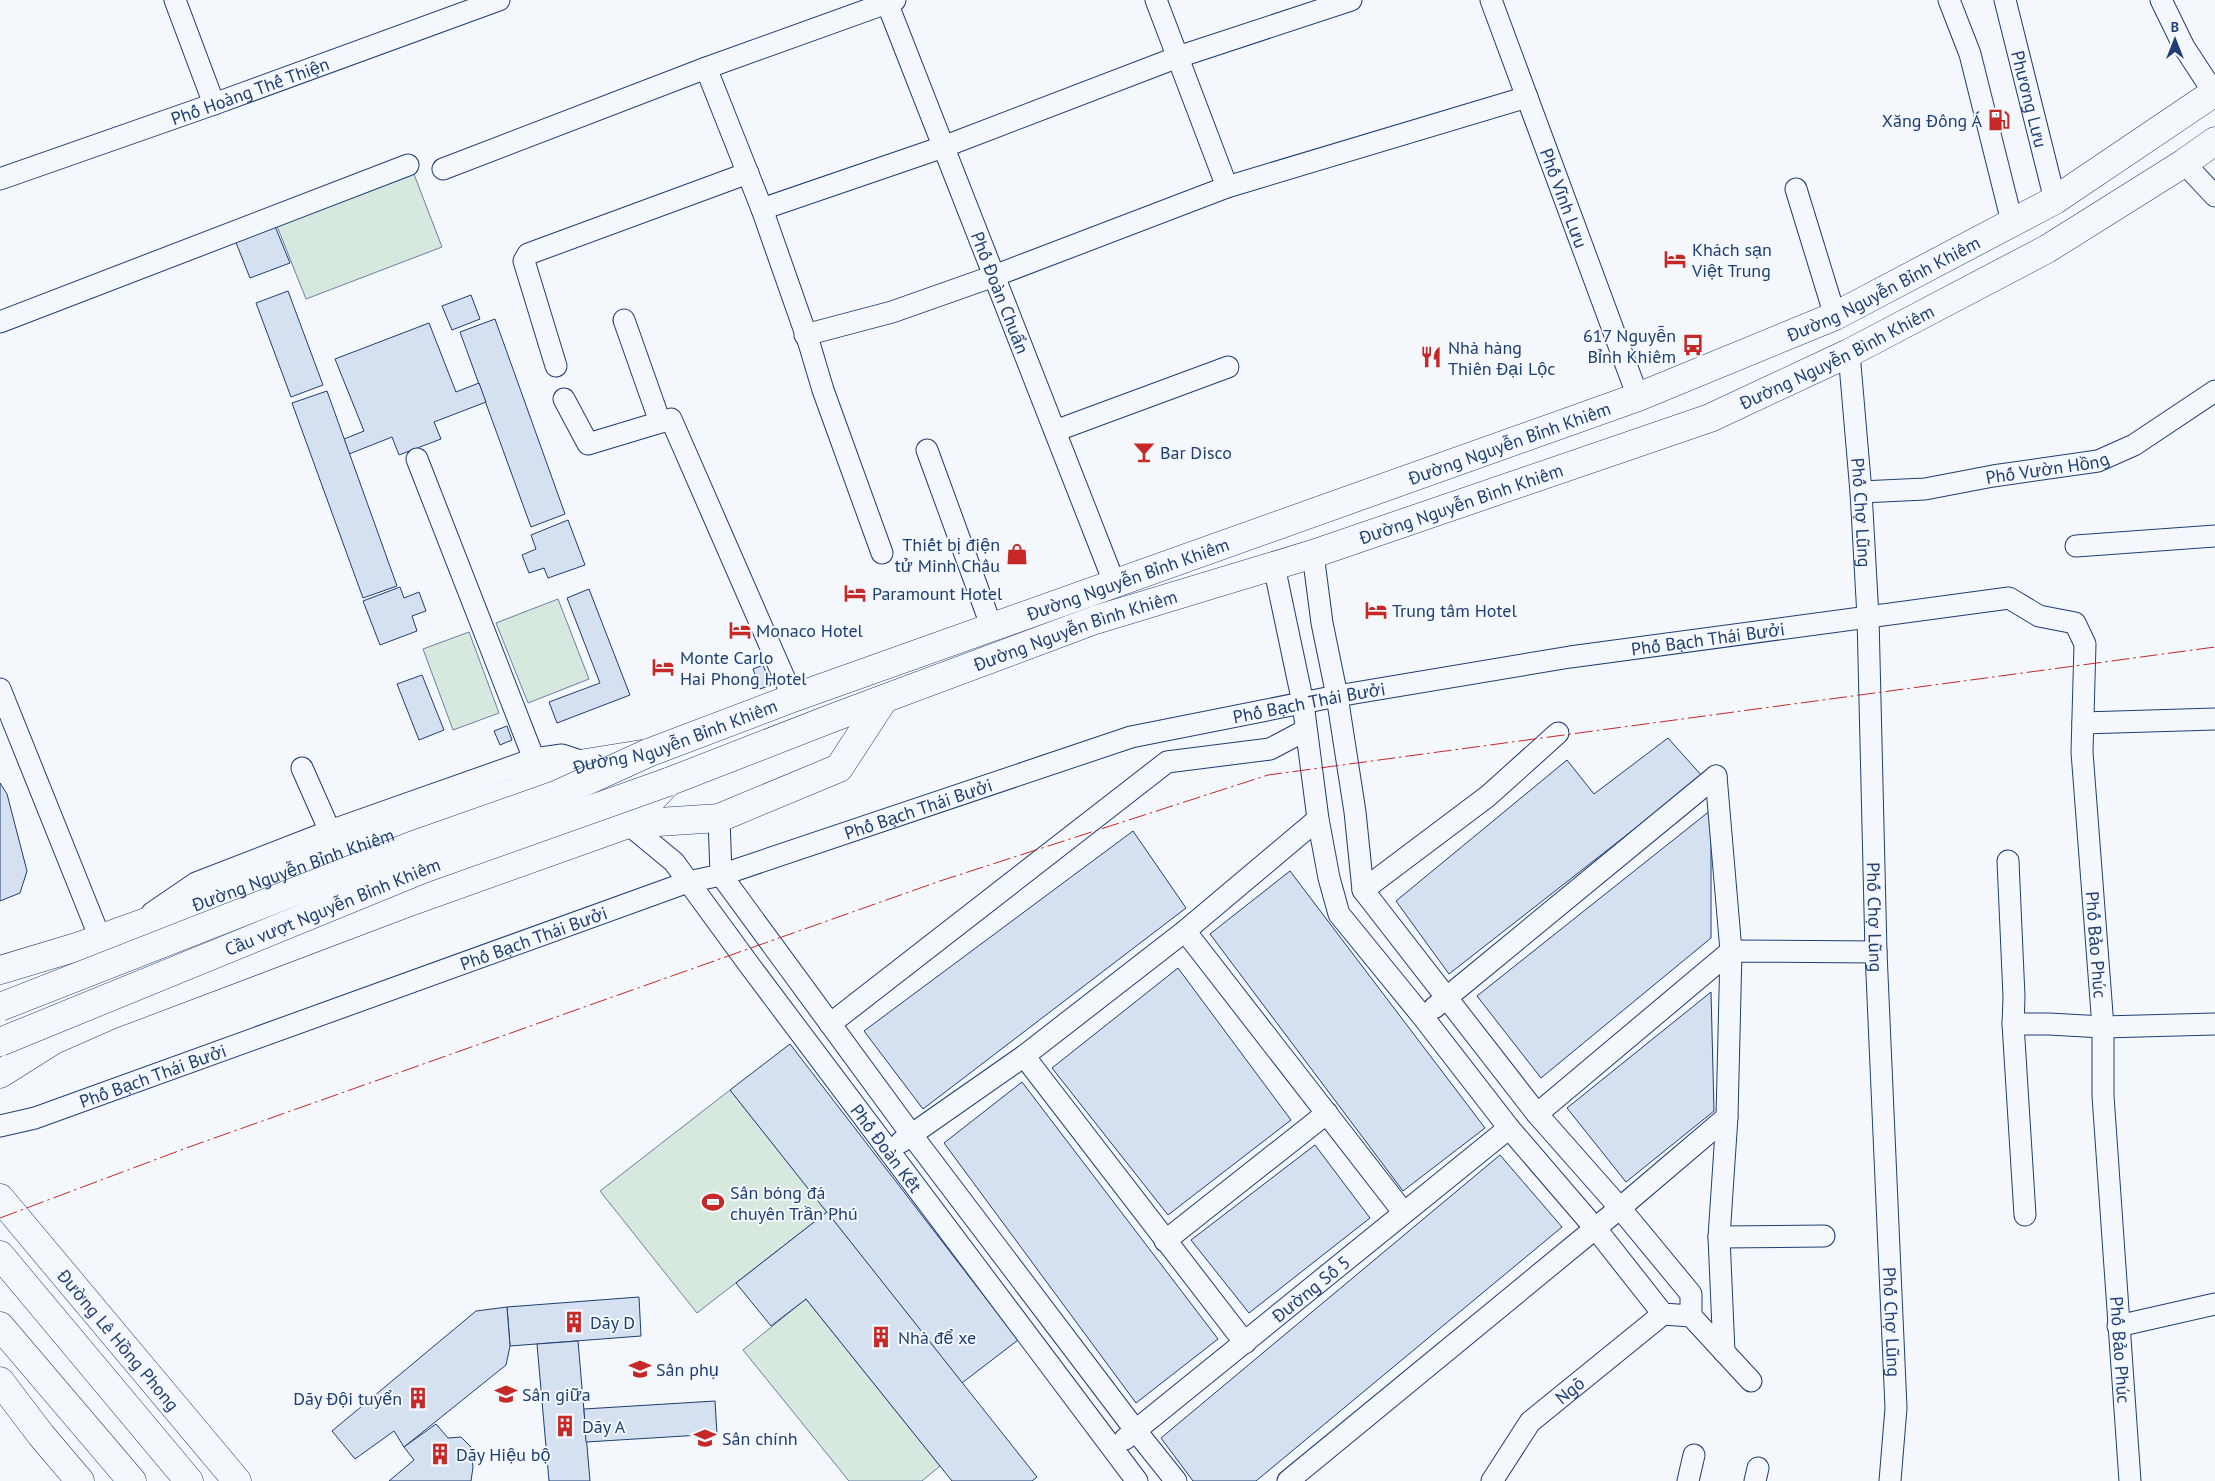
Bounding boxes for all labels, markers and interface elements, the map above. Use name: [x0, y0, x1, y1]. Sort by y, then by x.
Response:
north arrow: [2150, 15, 2200, 65]
text: B: [2171, 18, 2179, 36]
street label: Phương Lưu: [2007, 48, 2053, 150]
street label: Phố Hoàng Thế Thiện: [168, 52, 332, 130]
fuel station icon: Xăng Đông Á: [1986, 107, 2012, 133]
place label: Xăng Đông Á: [1882, 109, 1982, 132]
street label: Phố Vĩnh Lưu: [1535, 145, 1593, 251]
street label: Phố Đoàn Chuẩn: [966, 228, 1035, 357]
street label: Đường Nguyễn Bỉnh Khiêm: [1782, 230, 1984, 346]
place label: Khách sạn Việt Trung: [1691, 238, 1772, 282]
hotel icon: Khách sạn Việt Trung: [1662, 246, 1688, 272]
street label: Đường Nguyễn Bình Khiêm: [1735, 299, 1938, 415]
place label: 617 Nguyễn Bỉnh Khiêm: [1583, 324, 1676, 368]
bus stop icon: 617 Nguyễn Bỉnh Khiêm: [1680, 332, 1706, 358]
place label: Nhà hàng Thiên Đại Lộc: [1448, 336, 1555, 380]
restaurant icon: Nhà hàng Thiên Đại Lộc: [1418, 344, 1444, 370]
street label: Đường Nguyễn Bỉnh Khiêm: [1404, 396, 1614, 490]
bar icon: Bar Disco: [1131, 439, 1157, 465]
place label: Bar Disco: [1160, 441, 1232, 464]
street label: Phố Vườn Hồng: [1984, 446, 2113, 489]
street label: Phố Chợ Lũng: [1847, 457, 1877, 568]
street label: Đường Nguyễn Bình Khiêm: [1355, 458, 1566, 549]
street label: Đường Nguyễn Bỉnh Khiêm: [1023, 532, 1232, 626]
place label: Thiết bị điện tử Minh Châu: [895, 533, 1000, 577]
shop icon: Thiết bị điện tử Minh Châu: [1004, 541, 1030, 567]
hotel icon: Paramount Hotel: [842, 580, 868, 606]
place label: Paramount Hotel: [872, 582, 1003, 605]
street label: Đường Nguyễn Bình Khiêm: [969, 584, 1180, 676]
hotel icon: Trung tâm Hotel: [1363, 597, 1389, 623]
place label: Trung tâm Hotel: [1392, 599, 1517, 622]
hotel icon: Monaco Hotel: [727, 617, 753, 643]
street label: Phố Bạch Thái Bưởi: [1630, 617, 1786, 660]
place label: Monaco Hotel: [756, 619, 864, 642]
place label: Monte Carlo Hai Phong Hotel: [680, 646, 807, 690]
hotel icon: Monte Carlo Hai Phong Hotel: [650, 654, 676, 680]
street label: Phố Bạch Thái Bưởi: [1231, 677, 1387, 728]
street label: Đường Nguyễn Bỉnh Khiêm: [569, 694, 780, 779]
street label: Phố Bạch Thái Bưởi: [841, 773, 995, 844]
street label: Đường Nguyễn Bỉnh Khiêm: [188, 822, 397, 916]
street label: Cầu vượt Nguyễn Bỉnh Khiêm: [221, 852, 443, 960]
street label: Phố Chợ Lũng: [1862, 862, 1888, 973]
street label: Phố Bảo Phúc: [2081, 890, 2112, 999]
street label: Phố Bạch Thái Bưởi: [457, 901, 610, 975]
street label: Phố Bạch Thái Bưởi: [76, 1038, 229, 1113]
street label: Phố Đoàn Kết: [846, 1099, 927, 1197]
place label: Sân bóng đá chuyên Trần Phú: [730, 1181, 858, 1225]
sports icon: Sân bóng đá chuyên Trần Phú: [700, 1189, 726, 1215]
street label: Đường Số 5: [1266, 1250, 1354, 1328]
street label: Đường Lê Hồng Phong: [52, 1263, 185, 1415]
street label: Phố Chợ Lũng: [1878, 1266, 1906, 1377]
street label: Phố Bảo Phúc: [2106, 1296, 2136, 1404]
building icon: Dãy D: [561, 1309, 587, 1335]
place label: Dãy D: [590, 1311, 635, 1334]
building icon: Nhà để xe: [868, 1324, 894, 1350]
place label: Nhà để xe: [898, 1326, 976, 1349]
school or university icon: Sân phụ: [627, 1356, 653, 1382]
place label: Sân phụ: [656, 1358, 719, 1381]
street label: Ngõ: [1550, 1371, 1589, 1409]
school or university icon: Sân giữa: [493, 1381, 519, 1407]
place label: Sân giữa: [522, 1383, 591, 1406]
building icon: Dãy Đội tuyển: [405, 1385, 431, 1411]
place label: Dãy Đội tuyển: [293, 1387, 402, 1410]
building icon: Dãy A: [552, 1413, 578, 1439]
place label: Dãy A: [582, 1415, 626, 1438]
school or university icon: Sân chính: [692, 1425, 718, 1451]
place label: Sân chính: [722, 1427, 798, 1450]
building icon: Dãy Hiệu bộ: [427, 1441, 453, 1467]
place label: Dãy Hiệu bộ: [456, 1443, 550, 1466]

